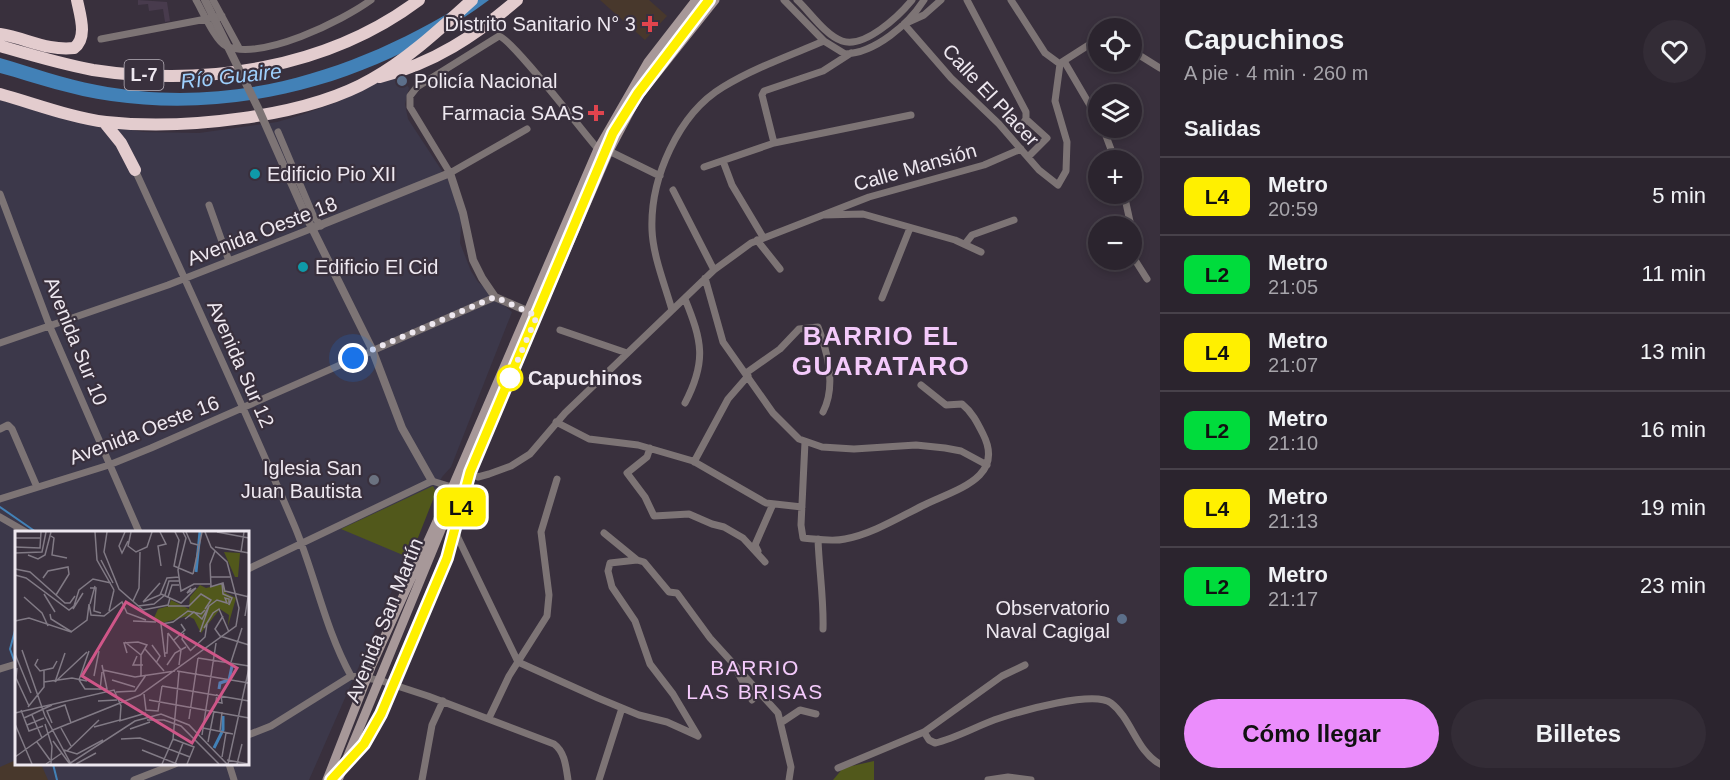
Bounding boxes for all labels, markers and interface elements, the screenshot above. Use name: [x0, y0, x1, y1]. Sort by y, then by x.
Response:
place label: Distrito Sanitario N° 3: [445, 13, 636, 35]
marker: Distrito Sanitario N° 3: [641, 15, 659, 33]
map controls: [1088, 18, 1142, 270]
button: locate: [1088, 18, 1142, 72]
button: heart: [1643, 20, 1706, 83]
text: Capuchinos: [1184, 24, 1344, 55]
street label: Calle El Placer: [938, 40, 1044, 151]
water label: Río Guaire: [179, 59, 283, 93]
road number: L-7: [124, 60, 164, 90]
text: A pie · 4 min · 260 m: [1184, 62, 1369, 84]
place label: Policía Nacional: [414, 70, 557, 92]
marker: Policía Nacional: [395, 74, 409, 88]
button: layers: [1088, 84, 1142, 138]
place label: Farmacia SAAS: [442, 102, 584, 124]
marker: Farmacia SAAS: [589, 106, 603, 120]
text: Salidas: [1184, 116, 1261, 141]
street label: Calle Mansión: [851, 139, 979, 195]
button: +: [1088, 150, 1142, 204]
place label: Edificio Pio XII: [267, 163, 396, 185]
marker: Edificio Pio XII: [248, 167, 262, 181]
text: Metro: [1268, 172, 1328, 197]
text: 5 min: [1652, 183, 1706, 208]
text: L4: [1205, 185, 1229, 208]
street label: Avenida Oeste 18: [184, 192, 340, 270]
text: 20:59: [1268, 198, 1318, 220]
button: −: [1088, 216, 1142, 270]
text: Metro: [1268, 250, 1328, 275]
place label: Edificio El Cid: [315, 256, 438, 278]
marker: Edificio El Cid: [296, 260, 310, 274]
text: 11 min: [1642, 261, 1706, 286]
text: L2: [1205, 263, 1229, 286]
street label: Avenida Sur 10: [40, 274, 112, 408]
text: 21:05: [1268, 276, 1318, 298]
street label: Avenida Sur 12: [203, 297, 279, 431]
district label: BARRIO EL GUARATARO: [792, 321, 970, 381]
text: Metro: [1268, 328, 1328, 353]
text: 13 min: [1640, 339, 1706, 364]
text: L4: [1205, 341, 1229, 364]
your location: [338, 343, 368, 373]
text: 21:07: [1268, 354, 1318, 376]
marker: Capuchinos: [497, 365, 523, 391]
place label: Capuchinos: [528, 367, 642, 389]
street label: Avenida Oeste 16: [66, 391, 222, 469]
text: Metro: [1268, 406, 1328, 431]
text: 16 min: [1640, 417, 1706, 442]
text: L2: [1205, 419, 1229, 442]
text: 21:10: [1268, 432, 1318, 454]
place label: Iglesia San Juan Bautista: [241, 457, 363, 502]
marker: Iglesia San Juan Bautista: [367, 473, 381, 487]
text: Metro: [1268, 484, 1328, 509]
line badge: L4: [434, 488, 488, 526]
text: 19 min: [1640, 495, 1706, 520]
text: L4: [449, 496, 473, 519]
text: L4: [1205, 497, 1229, 520]
text: 21:13: [1268, 510, 1318, 532]
inset map: [15, 531, 249, 765]
street label: Avenida San Martín: [341, 535, 427, 705]
text: Metro: [1268, 562, 1328, 587]
text: 23 min: [1640, 573, 1706, 598]
text: L2: [1205, 575, 1229, 598]
text: 21:17: [1268, 588, 1318, 610]
place label: Observatorio Naval Cagigal: [985, 597, 1110, 642]
marker: Observatorio Naval Cagigal: [1115, 612, 1129, 626]
district label: BARRIO LAS BRISAS: [686, 656, 824, 703]
button: Cómo llegar: [1184, 699, 1439, 768]
button: Billetes: [1451, 699, 1706, 768]

